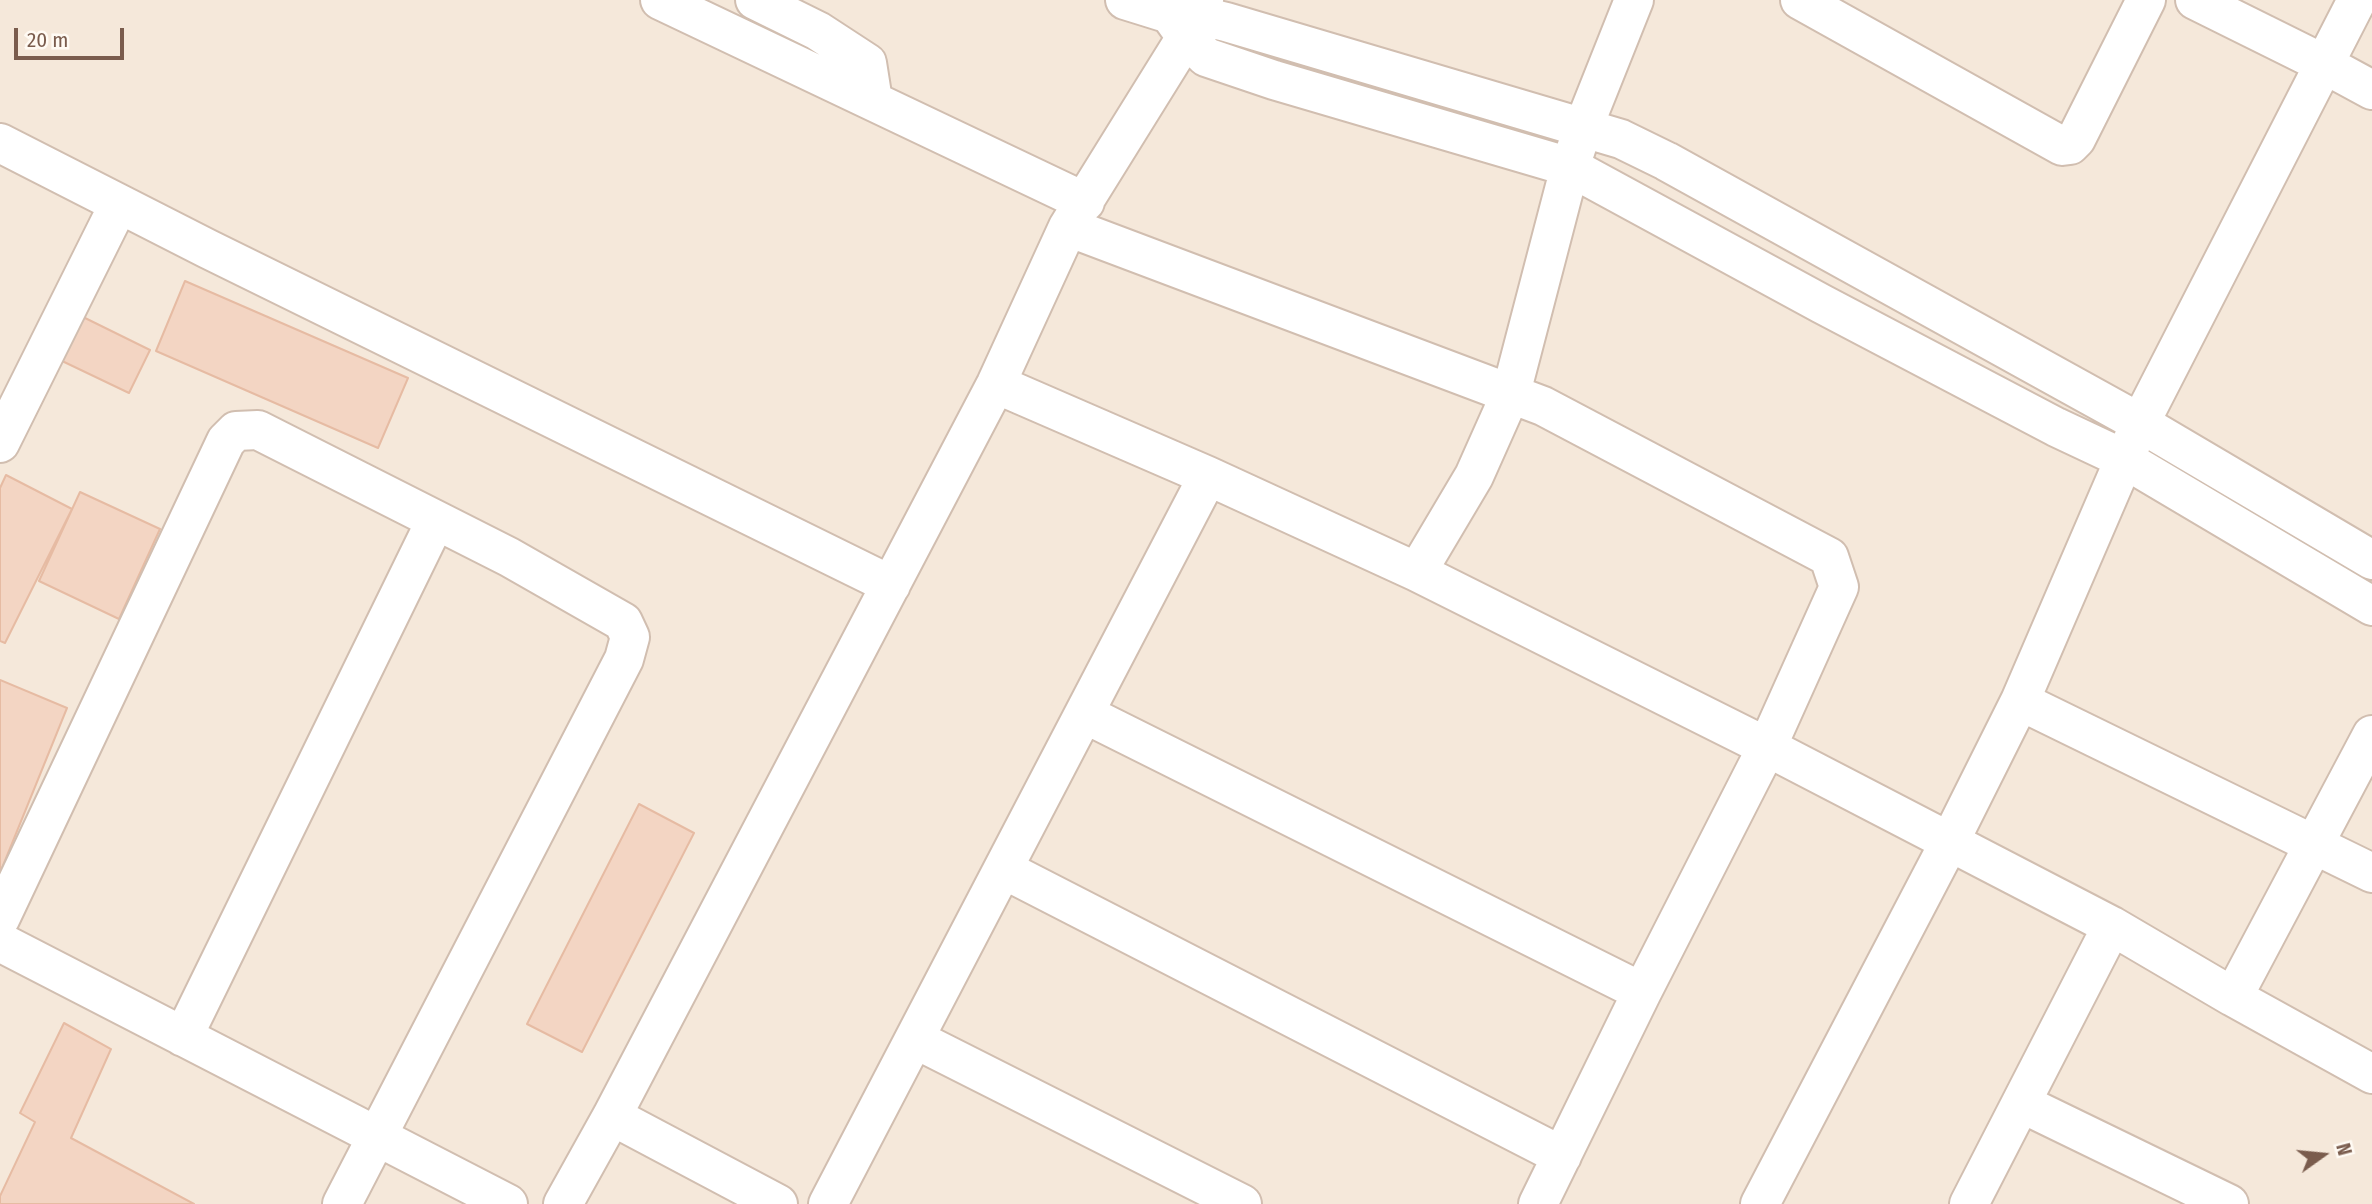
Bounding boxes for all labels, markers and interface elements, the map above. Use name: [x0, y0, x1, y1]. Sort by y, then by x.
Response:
scale bar: [18, 14, 128, 58]
text: 20 m: [27, 27, 68, 53]
north arrow: [2288, 1120, 2358, 1190]
text: N: [2331, 1141, 2356, 1158]

